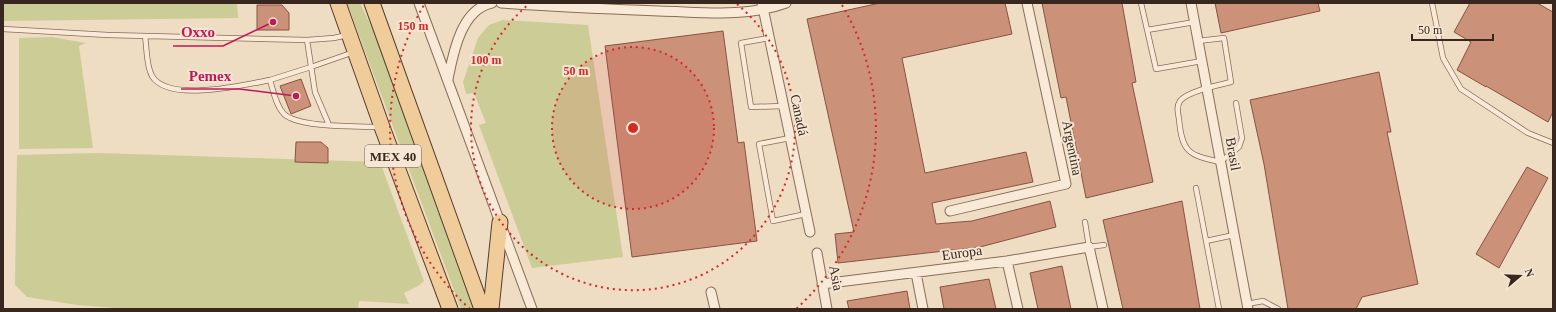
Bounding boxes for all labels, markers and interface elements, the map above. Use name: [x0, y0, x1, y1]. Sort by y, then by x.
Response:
scale bar: [1412, 16, 1493, 42]
callout: Oxxo: [173, 19, 223, 46]
text: 150 m: [398, 19, 429, 33]
text: 50 m: [1418, 23, 1443, 37]
text: Oxxo: [181, 24, 215, 40]
text: 100 m: [471, 53, 502, 67]
callout: Pemex: [181, 62, 239, 89]
text: 50 m: [564, 64, 589, 78]
text: Pemex: [189, 68, 232, 84]
street label: Canadá: [787, 93, 811, 138]
street label: Argentina: [1059, 119, 1085, 178]
centre of rings: [626, 121, 640, 135]
street label: Brasil: [1223, 136, 1243, 172]
road number: MEX 40: [365, 145, 421, 167]
street label: Europa: [941, 243, 984, 263]
north arrow: [1500, 256, 1540, 296]
street label: Asia: [826, 264, 846, 293]
text: N: [1522, 267, 1536, 279]

